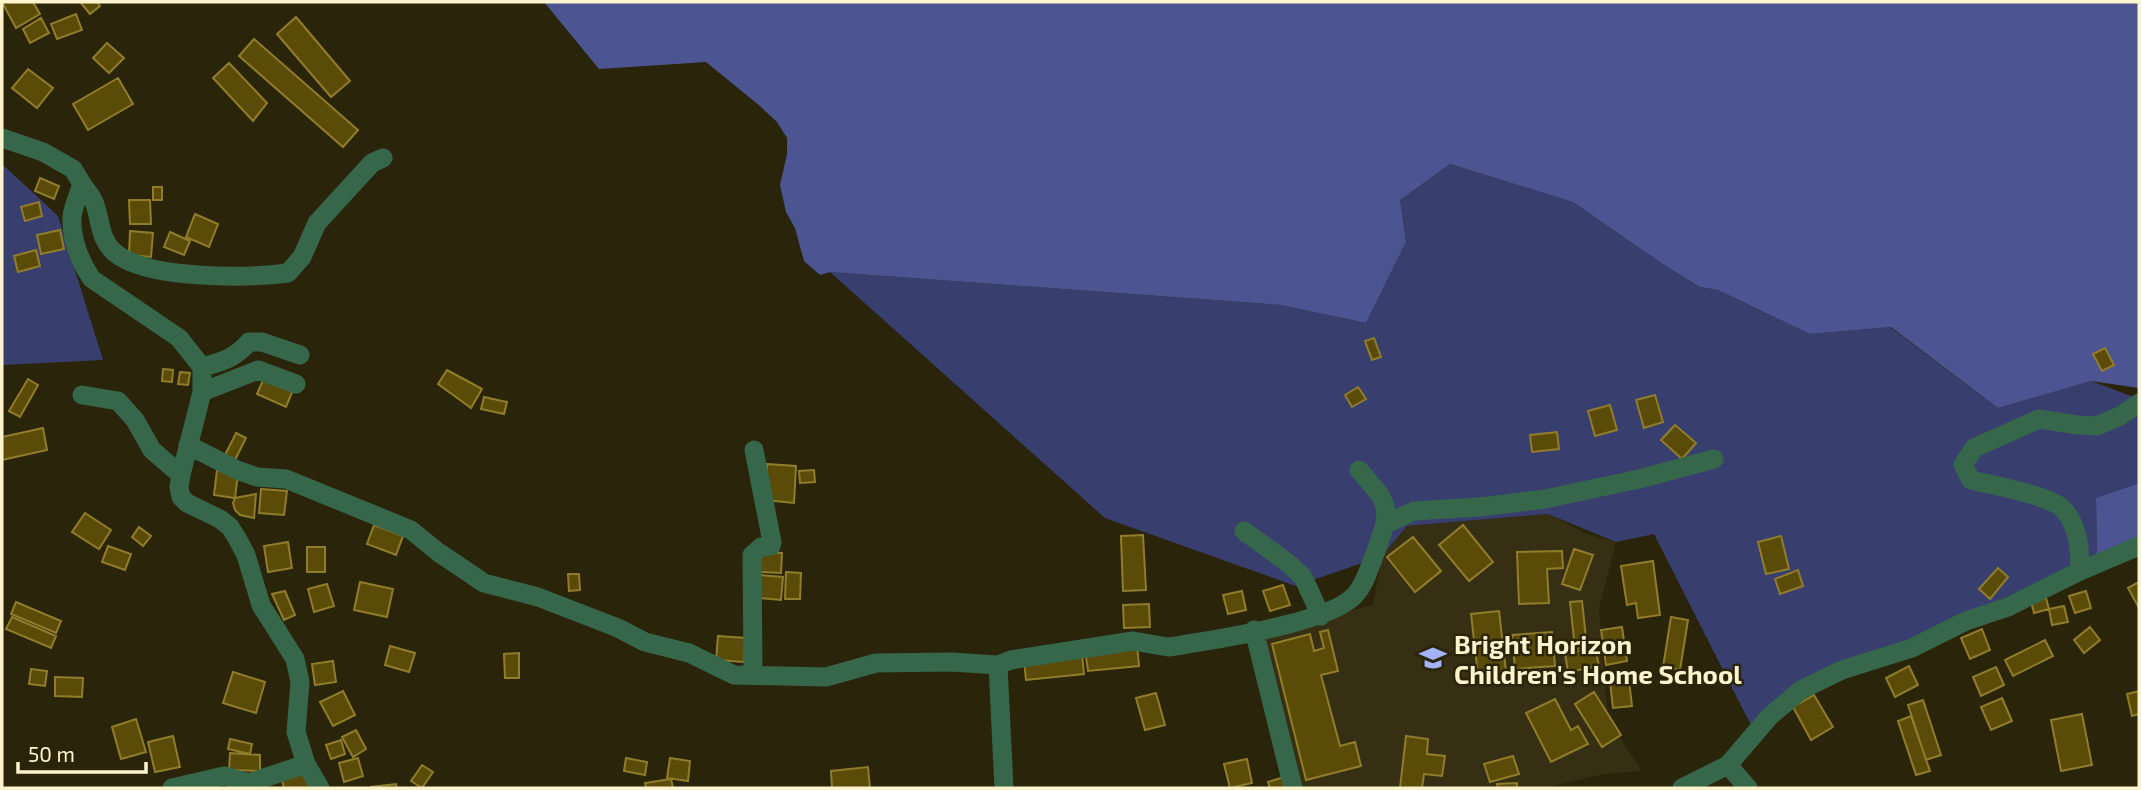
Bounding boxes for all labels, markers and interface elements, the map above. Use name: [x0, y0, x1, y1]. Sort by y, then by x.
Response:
place label: Bright Horizon Children's Home School: [1454, 628, 1742, 689]
school or university icon: Bright Horizon Children's Home School: [1418, 643, 1448, 673]
scale bar: [18, 730, 145, 774]
text: 50 m: [28, 741, 75, 766]

